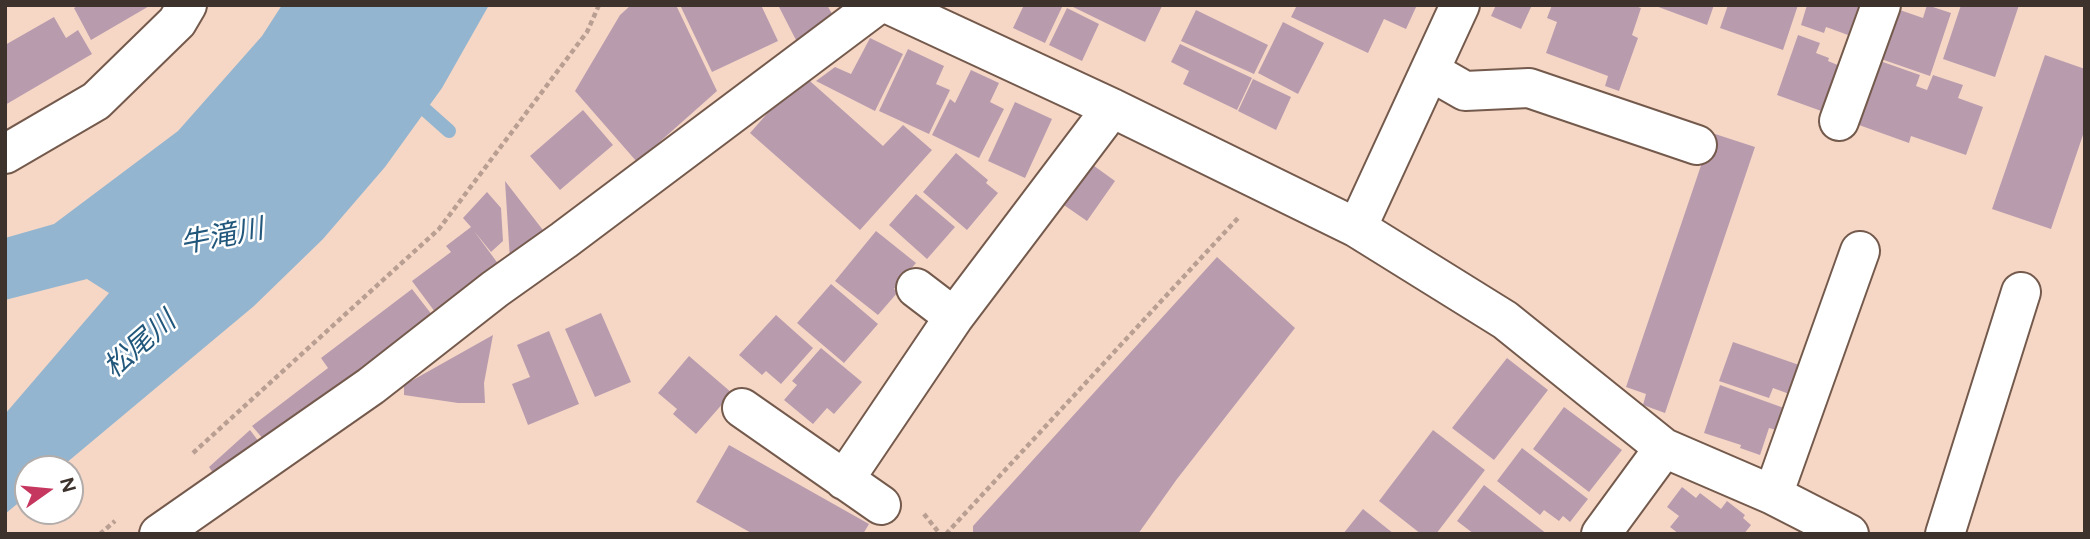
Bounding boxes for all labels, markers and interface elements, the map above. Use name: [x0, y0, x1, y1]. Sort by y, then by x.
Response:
water label: 牛滝川: [178, 212, 266, 262]
water label: 松尾川: [97, 305, 183, 385]
north arrow: [14, 455, 84, 525]
text: N: [55, 475, 81, 495]

